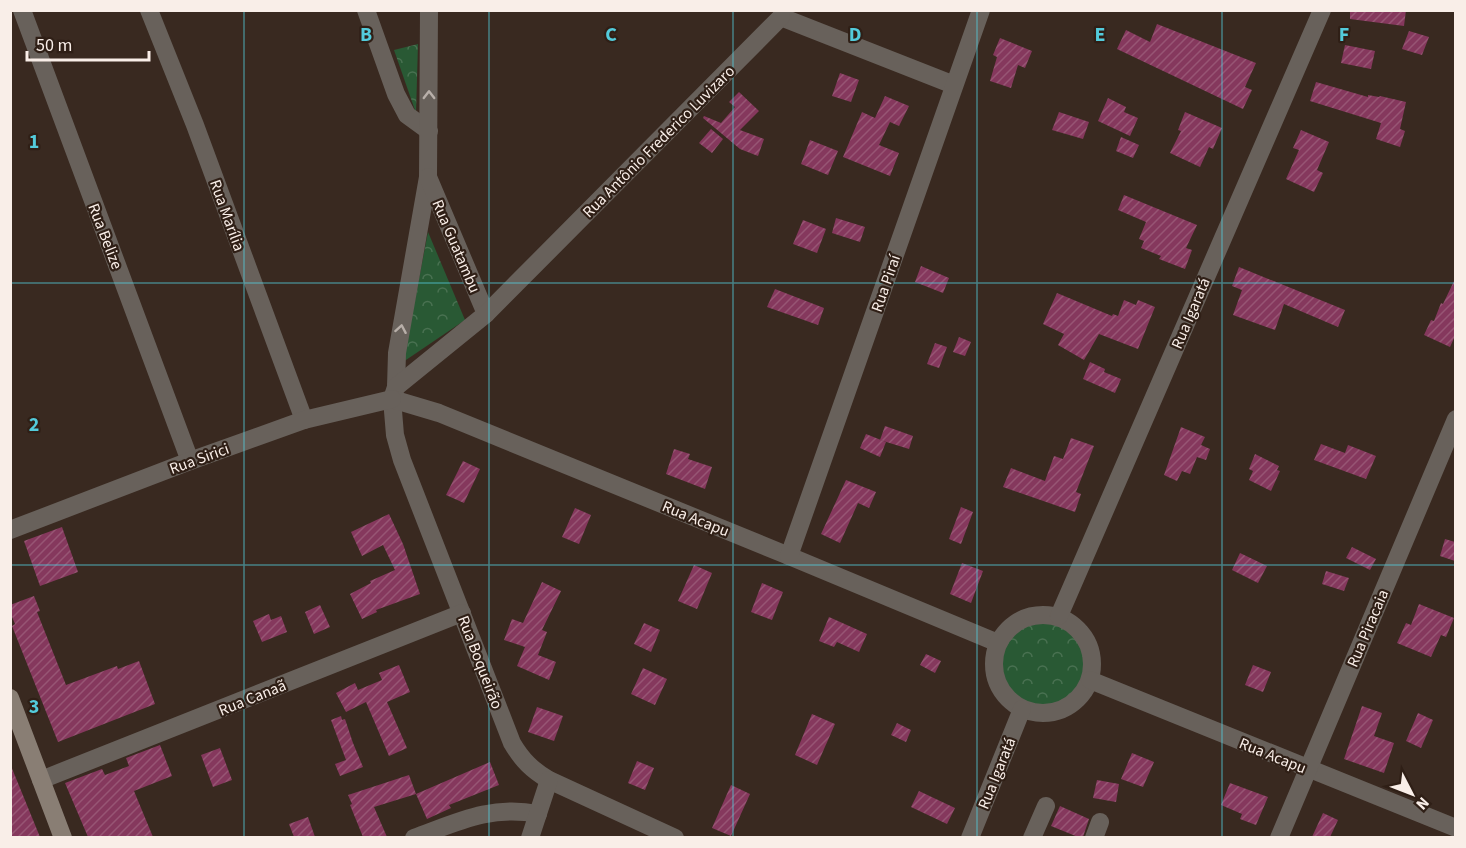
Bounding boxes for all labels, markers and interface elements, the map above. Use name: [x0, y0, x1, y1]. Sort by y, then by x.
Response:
text: B: [360, 21, 372, 49]
text: C: [605, 21, 617, 49]
text: D: [849, 21, 861, 49]
text: E: [1095, 21, 1105, 49]
text: F: [1339, 21, 1349, 49]
scale bar: [27, 24, 148, 62]
text: 50 m: [36, 33, 72, 58]
street label: Rua Antônio Frederico Luvizaro: [578, 61, 740, 223]
one-way arrow: [423, 90, 435, 99]
text: 1: [29, 128, 39, 156]
street label: Rua Marília: [204, 177, 250, 254]
street label: Rua Guatambu: [427, 196, 486, 296]
street label: Rua Belize: [82, 200, 128, 273]
street label: Rua Piraí: [866, 251, 906, 315]
street label: Rua Igaratá: [1166, 274, 1216, 352]
one-way arrow: [394, 325, 406, 334]
text: 2: [29, 411, 39, 439]
street label: Rua Sirici: [166, 438, 232, 480]
street label: Rua Acapu: [659, 496, 732, 542]
street label: Rua Piracaia: [1342, 586, 1394, 671]
street label: Rua Boqueirão: [452, 612, 508, 712]
street label: Rua Canaã: [215, 674, 289, 721]
text: 3: [29, 693, 39, 721]
street label: Rua Acapu: [1236, 733, 1309, 779]
street label: Rua Igaratá: [973, 734, 1021, 812]
north arrow: [1382, 764, 1442, 824]
text: N: [1411, 792, 1434, 815]

